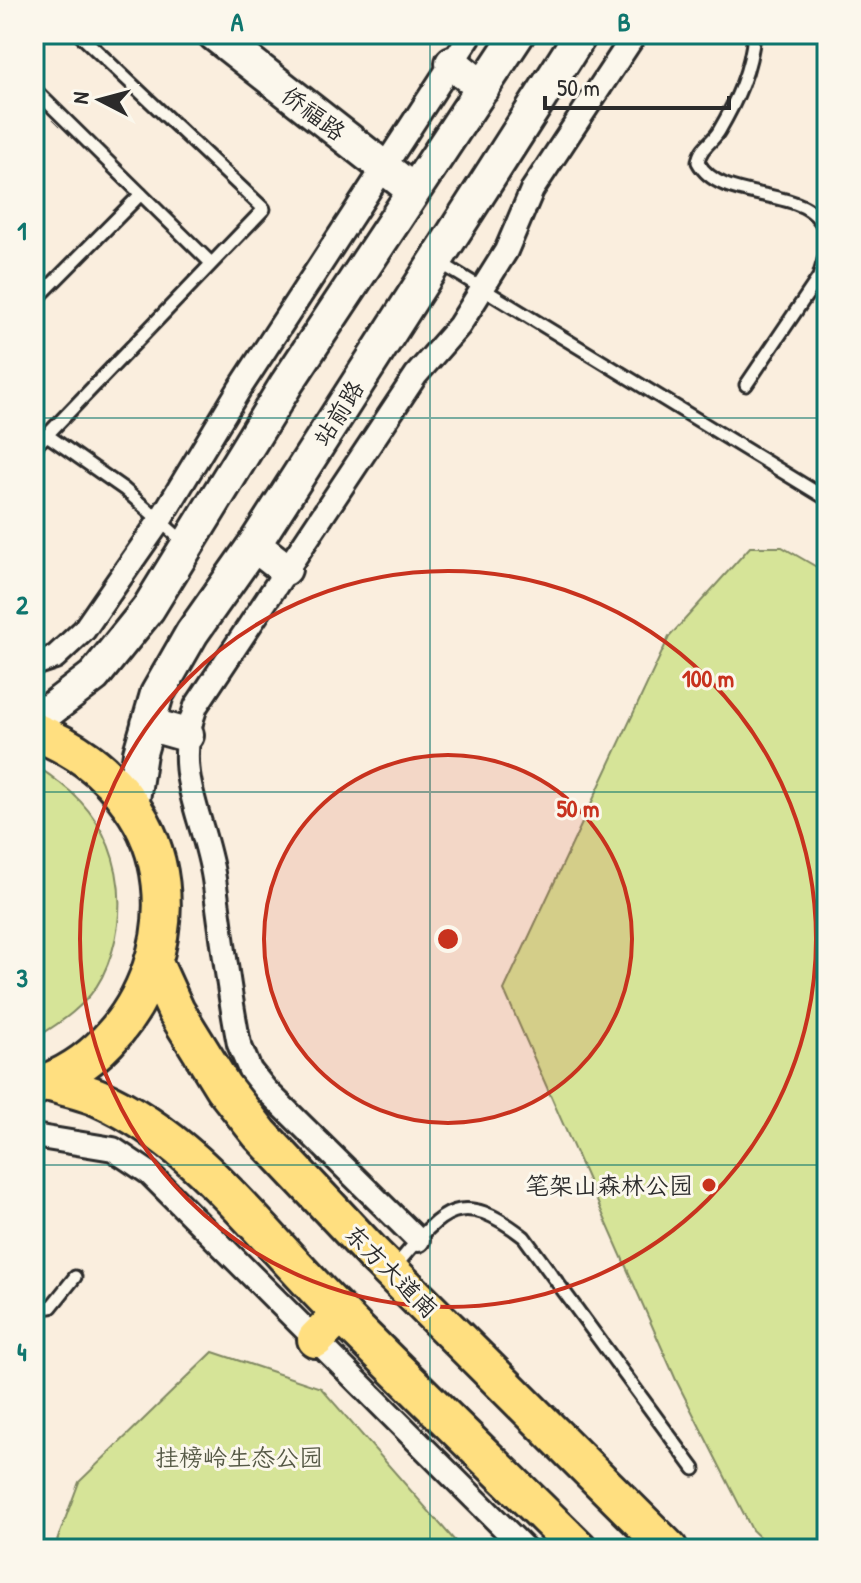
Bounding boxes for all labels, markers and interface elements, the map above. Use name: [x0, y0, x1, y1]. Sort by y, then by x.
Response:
text: A: [231, 4, 244, 39]
text: B: [617, 4, 631, 39]
north arrow: [60, 60, 140, 140]
scale bar: [545, 60, 729, 110]
text: 50 m: [557, 71, 600, 103]
street label: 侨福路: [276, 79, 352, 147]
text: N: [65, 90, 96, 105]
text: 1: [17, 213, 27, 248]
street label: 站前路: [305, 374, 371, 452]
text: 2: [16, 587, 29, 622]
text: 100 m: [682, 662, 734, 694]
text: 50 m: [557, 792, 599, 824]
centre of rings: [434, 925, 462, 953]
text: 3: [16, 960, 28, 995]
place label: 笔架山森林公园: [525, 1169, 693, 1201]
marker: 笔架山森林公园: [700, 1176, 718, 1194]
street label: 东方大道南: [338, 1217, 446, 1325]
text: 4: [17, 1334, 27, 1369]
park label: 挂榜岭生态公园: [155, 1441, 323, 1473]

